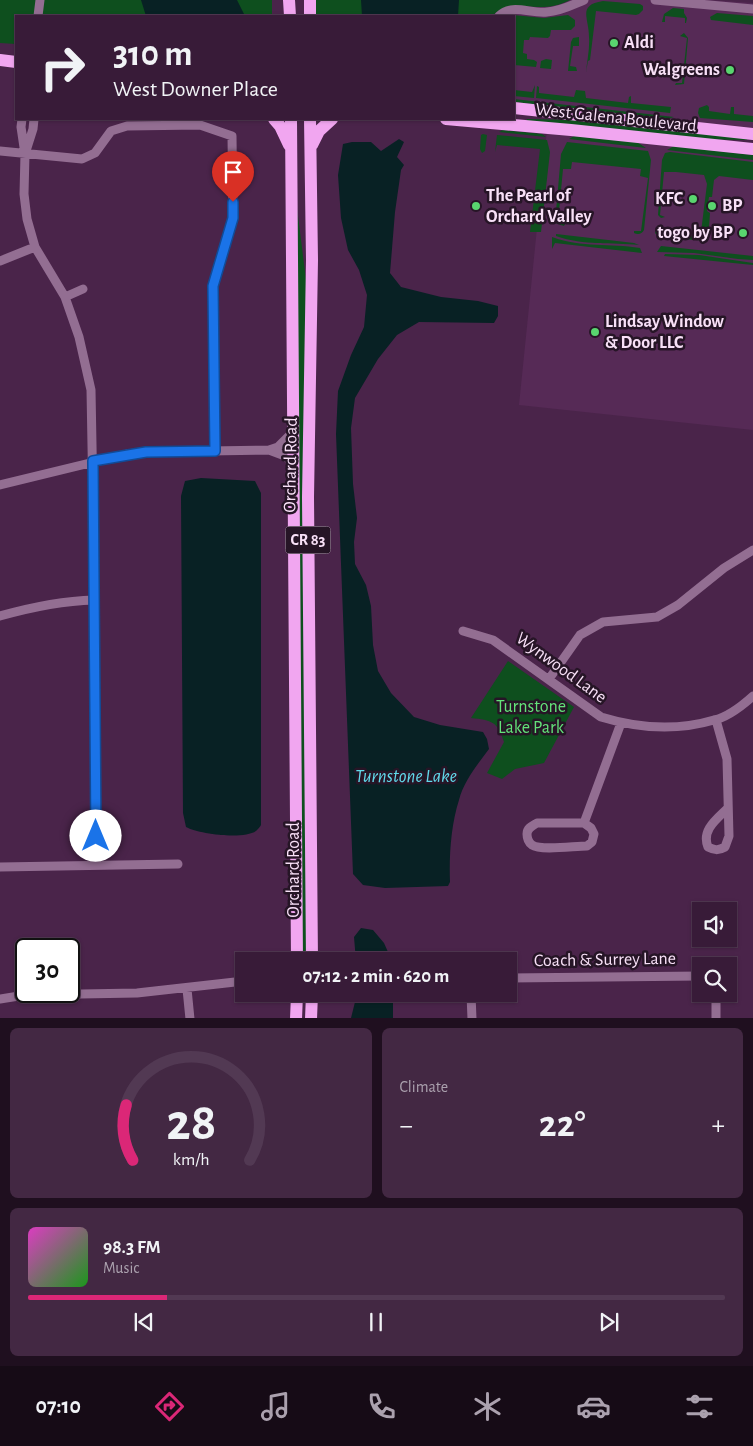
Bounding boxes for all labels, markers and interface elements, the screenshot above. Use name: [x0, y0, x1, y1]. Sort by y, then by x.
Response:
place label: Aldi: [624, 34, 654, 52]
icon: right: [30, 35, 95, 100]
text: 310 m: [113, 37, 192, 72]
marker: Aldi: [608, 37, 620, 49]
place label: Walgreens: [643, 61, 720, 79]
marker: Walgreens: [724, 64, 736, 76]
text: West Downer Place: [113, 78, 278, 100]
street label: West Galena Boulevard: [534, 101, 698, 135]
pin: [212, 151, 254, 202]
icon: arrive: [219, 158, 247, 186]
place label: The Pearl of Orchard Valley: [486, 187, 592, 226]
place label: KFC: [655, 190, 684, 208]
marker: KFC: [687, 193, 699, 205]
place label: BP: [722, 197, 742, 215]
marker: The Pearl of Orchard Valley: [470, 200, 482, 212]
marker: BP: [706, 200, 718, 212]
place label: togo by BP: [657, 224, 733, 242]
marker: togo by BP: [737, 227, 749, 239]
place label: Lindsay Window & Door LLC: [605, 313, 724, 352]
marker: Lindsay Window & Door LLC: [589, 326, 601, 338]
street label: Orchard Road: [281, 417, 301, 513]
road number: CR 83: [286, 526, 330, 554]
street label: Wynwood Lane: [512, 629, 610, 707]
park label: Turnstone Lake Park: [496, 698, 566, 737]
water label: Turnstone Lake: [355, 767, 457, 786]
position arrow: [69, 809, 121, 861]
street label: Orchard Road: [285, 822, 303, 918]
map controls: [692, 902, 737, 1002]
button: sound: [692, 902, 737, 947]
speed limit sign: 30: [15, 938, 80, 1003]
street label: Coach & Surrey Lane: [534, 950, 676, 970]
button: search: [692, 957, 737, 1002]
text: 07:12 · 2 min · 620 m: [303, 967, 449, 986]
text: Climate: [400, 1079, 448, 1095]
text: 28: [166, 1097, 216, 1149]
text: 22°: [539, 1106, 586, 1144]
text: −: [400, 1112, 413, 1140]
text: +: [712, 1112, 725, 1140]
text: km/h: [172, 1151, 209, 1169]
text: 98.3 FM: [103, 1238, 161, 1257]
text: Music: [103, 1260, 139, 1276]
icon: previous: [130, 1308, 158, 1336]
icon: pause: [362, 1308, 390, 1336]
icon: next: [595, 1308, 623, 1336]
icon: directions: [152, 1389, 187, 1424]
icon: music: [258, 1389, 293, 1424]
icon: phone: [364, 1389, 399, 1424]
icon: climate: [470, 1389, 505, 1424]
icon: car: [576, 1389, 611, 1424]
icon: filters: [682, 1389, 717, 1424]
text: 07:10: [36, 1395, 81, 1417]

